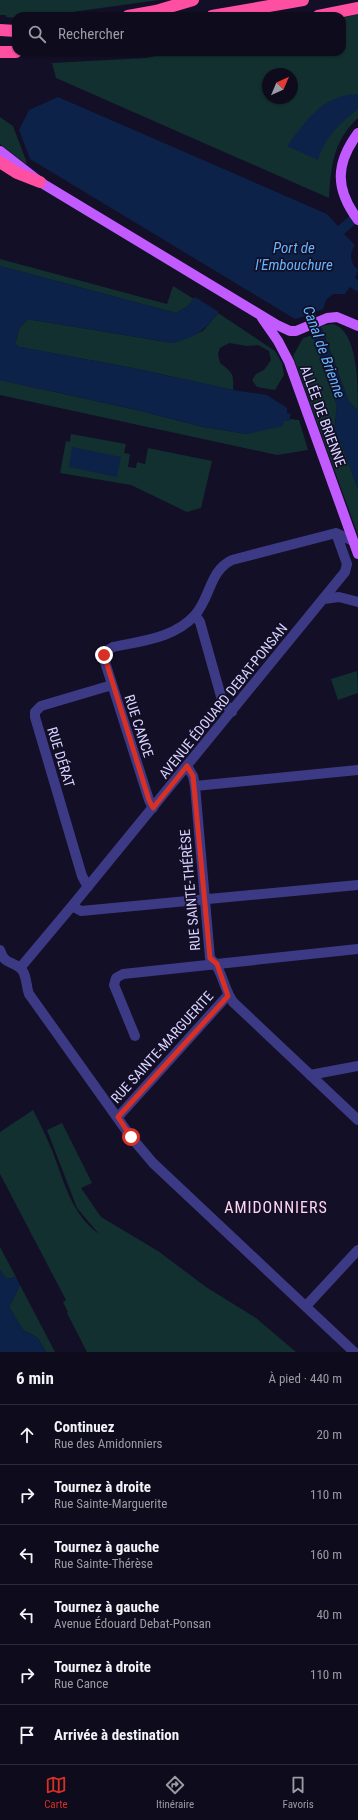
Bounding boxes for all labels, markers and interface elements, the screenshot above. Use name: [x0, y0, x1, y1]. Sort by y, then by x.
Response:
search box: [12, 12, 346, 56]
icon: search: [26, 23, 48, 45]
text: Rechercher: [58, 25, 124, 43]
north arrow: [262, 68, 298, 104]
water label: Port de l'Embouchure: [255, 239, 333, 274]
water label: Canal de Brienne: [299, 303, 349, 401]
street label: ALLÉE DE BRIENNE: [297, 363, 350, 469]
street label: AVENUE ÉDOUARD DEBAT-PONSAN: [155, 620, 290, 782]
route end: [95, 646, 113, 664]
street label: RUE CANCE: [121, 693, 157, 759]
street label: RUE DÉRAT: [44, 725, 79, 789]
street label: RUE SAINTE-THÉRÈSE: [176, 828, 203, 952]
street label: RUE SAINTE-MARGUERITE: [108, 988, 216, 1106]
route start: [122, 1128, 140, 1146]
district label: AMIDONNIERS: [224, 1198, 328, 1217]
text: 6 min: [16, 1368, 54, 1388]
text: À pied · 440 m: [268, 1371, 342, 1386]
text: Continuez: [54, 1418, 115, 1436]
icon: ahead: [16, 1424, 38, 1446]
text: 20 m: [316, 1427, 342, 1442]
text: Rue des Amidonniers: [54, 1436, 163, 1451]
text: Tournez à droite: [54, 1478, 151, 1496]
icon: right: [16, 1484, 38, 1506]
text: 110 m: [310, 1487, 342, 1502]
text: Rue Sainte-Marguerite: [54, 1496, 167, 1511]
text: Tournez à gauche: [54, 1538, 159, 1556]
icon: left: [16, 1544, 38, 1566]
text: 160 m: [310, 1547, 342, 1562]
text: Rue Sainte-Thérèse: [54, 1556, 153, 1571]
text: Tournez à gauche: [54, 1598, 159, 1616]
icon: left: [16, 1604, 38, 1626]
text: 40 m: [316, 1607, 342, 1622]
text: Avenue Édouard Debat-Ponsan: [54, 1616, 211, 1631]
text: Tournez à droite: [54, 1658, 151, 1676]
icon: right: [16, 1664, 38, 1686]
text: 110 m: [310, 1667, 342, 1682]
text: Rue Cance: [54, 1676, 108, 1691]
icon: arrive: [16, 1724, 38, 1746]
text: Arrivée à destination: [54, 1726, 179, 1744]
tab: Carte: [44, 1774, 68, 1811]
tab: Itinéraire: [156, 1774, 194, 1811]
tab: Favoris: [283, 1774, 314, 1811]

